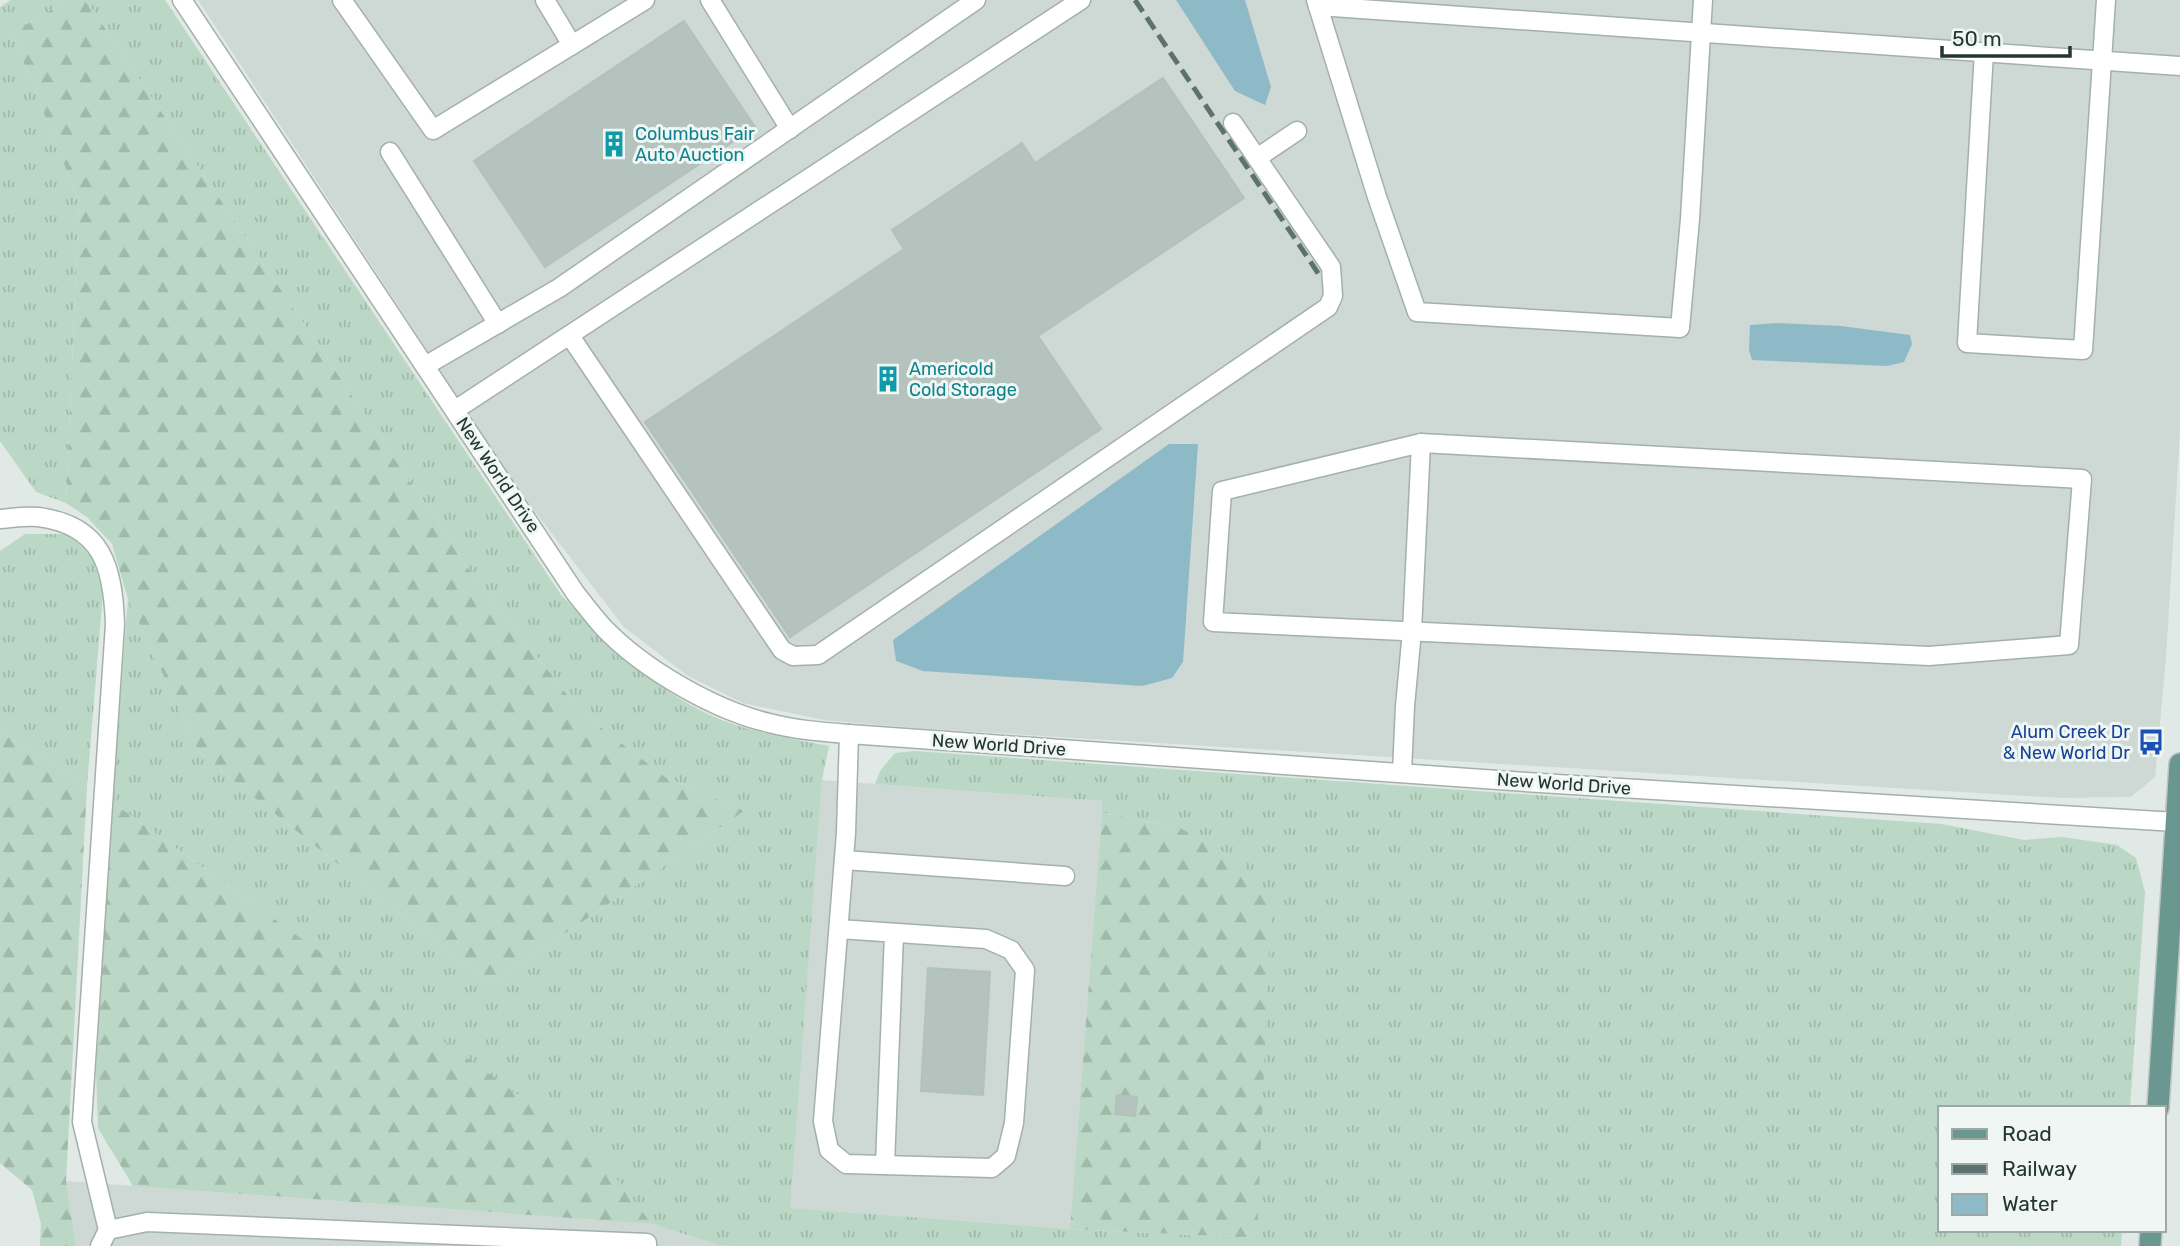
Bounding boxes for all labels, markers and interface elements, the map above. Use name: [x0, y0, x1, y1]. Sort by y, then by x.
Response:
scale bar: [1942, 14, 2070, 58]
text: 50 m: [1952, 26, 2002, 51]
place label: Columbus Fair Auto Auction: [635, 123, 755, 166]
building icon: Columbus Fair Auto Auction: [599, 129, 629, 159]
place label: Americold Cold Storage: [909, 358, 1017, 401]
building icon: Americold Cold Storage: [873, 364, 903, 394]
street label: New World Drive: [451, 413, 545, 537]
place label: Alum Creek Dr & New World Dr: [2003, 721, 2130, 764]
bus stop icon: Alum Creek Dr & New World Dr: [2136, 727, 2166, 757]
street label: New World Drive: [931, 729, 1067, 761]
street label: New World Drive: [1496, 768, 1632, 800]
legend: [1938, 1106, 2166, 1232]
text: Road: [2002, 1121, 2052, 1146]
text: Railway: [2002, 1156, 2077, 1181]
text: Water: [2002, 1191, 2058, 1216]

